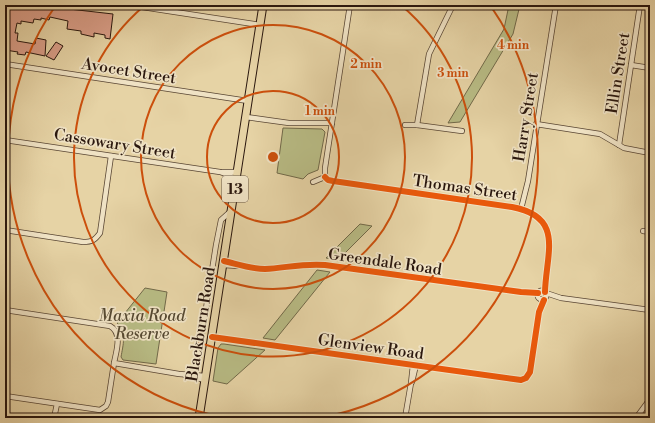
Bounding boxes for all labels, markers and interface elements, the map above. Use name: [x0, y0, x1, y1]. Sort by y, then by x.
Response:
street label: Ellin Street: [602, 31, 634, 115]
text: 4 min: [497, 38, 530, 53]
street label: Avocet Street: [79, 53, 178, 88]
text: 2 min: [350, 57, 382, 72]
text: 3 min: [437, 66, 469, 81]
street label: Harry Street: [509, 71, 543, 163]
text: 1 min: [305, 104, 336, 119]
street label: Cassowary Street: [53, 124, 178, 164]
centre of rings: [266, 150, 280, 164]
street label: Thomas Street: [411, 171, 519, 205]
road number: 13: [222, 176, 248, 202]
street label: Greendale Road: [327, 244, 443, 280]
street label: Blackburn Road: [182, 265, 220, 384]
park label: Maxia Road Reserve: [99, 306, 186, 344]
street label: Glenview Road: [317, 330, 425, 364]

